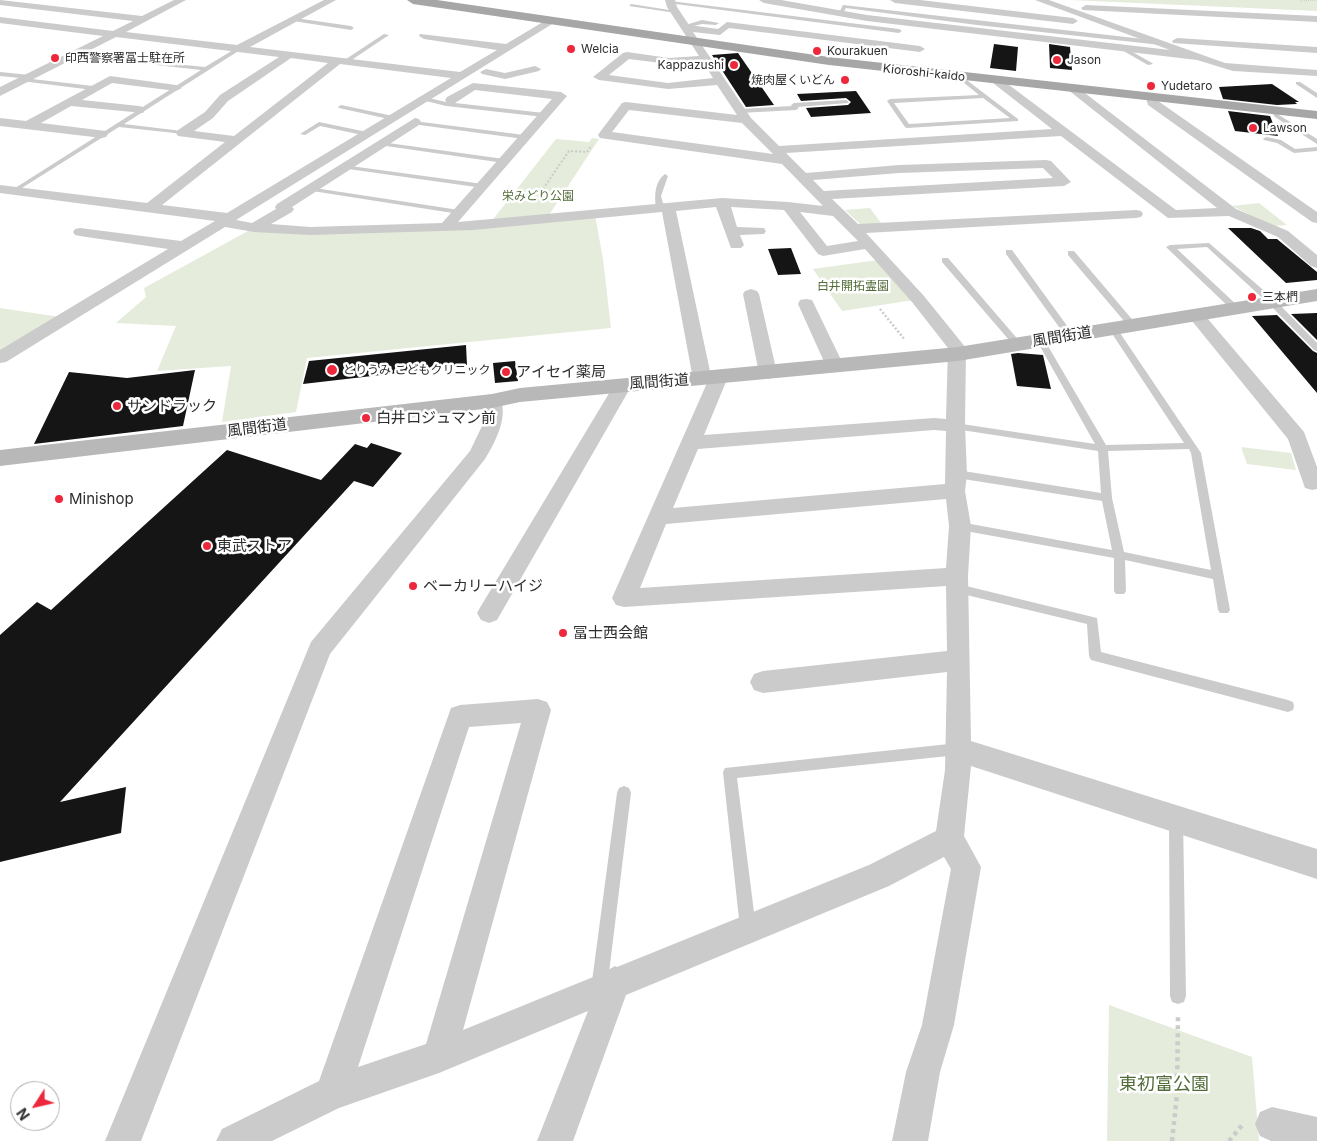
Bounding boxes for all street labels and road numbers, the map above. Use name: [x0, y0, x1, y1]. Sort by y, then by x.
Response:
street label: Kioroshi-kaido: [882, 62, 966, 84]
street label: 風間街道: [1031, 323, 1093, 351]
street label: 風間街道: [628, 371, 690, 393]
street label: 風間街道: [226, 415, 288, 441]

